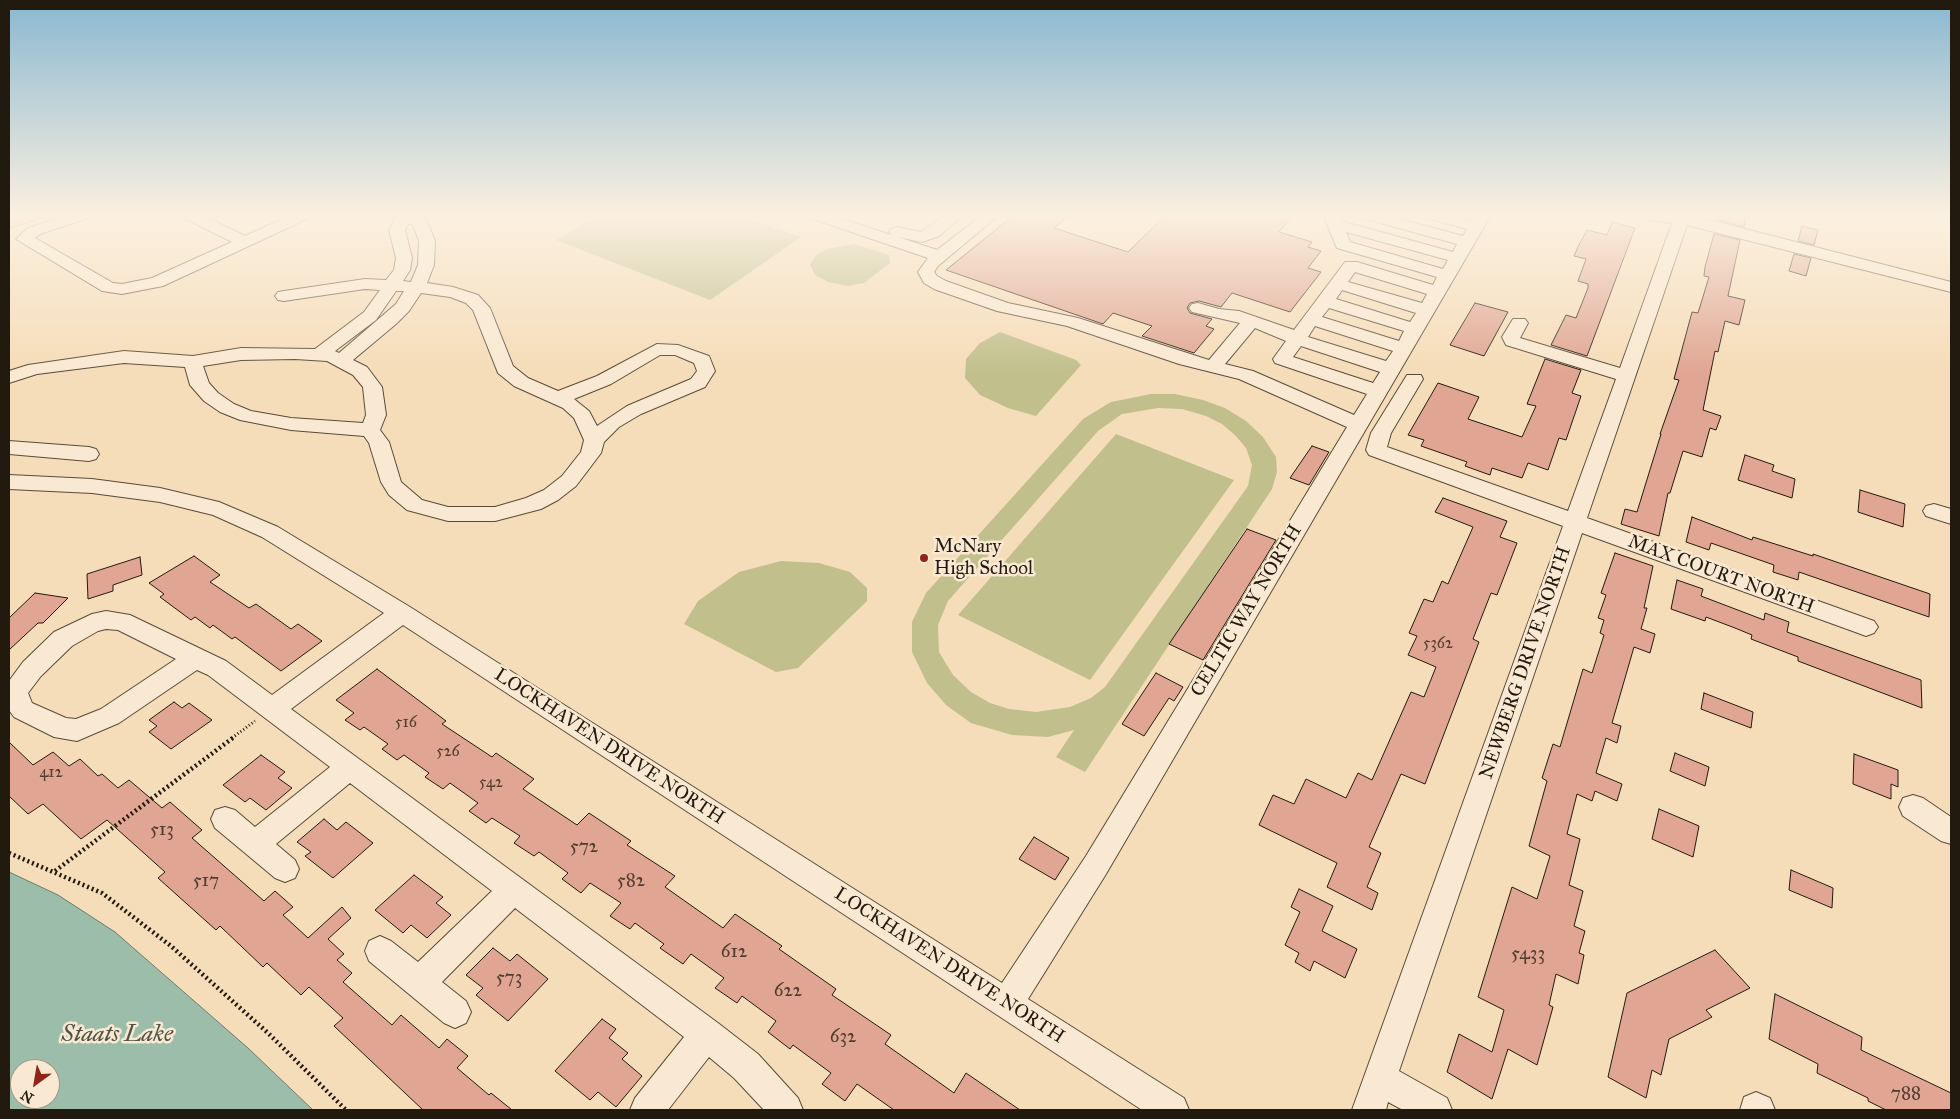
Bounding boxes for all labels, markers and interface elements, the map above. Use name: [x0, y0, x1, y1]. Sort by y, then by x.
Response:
street label: CELTIC WAY NORTH: [1187, 521, 1307, 701]
street label: MAX COURT NORTH: [1625, 531, 1817, 619]
place label: McNary High School: [934, 536, 1033, 580]
street label: NEWBERG DRIVE NORTH: [1475, 544, 1577, 782]
marker: McNary High School: [918, 552, 930, 564]
house number: 5362: [1423, 634, 1453, 654]
street label: LOCKHAVEN DRIVE NORTH: [490, 664, 728, 830]
house number: 516: [395, 713, 417, 733]
house number: 526: [436, 742, 460, 762]
house number: 412: [39, 763, 63, 783]
house number: 542: [479, 773, 503, 793]
house number: 513: [150, 819, 174, 841]
house number: 572: [570, 836, 598, 858]
house number: 517: [193, 870, 219, 892]
house number: 582: [617, 870, 645, 892]
street label: LOCKHAVEN DRIVE NORTH: [830, 883, 1068, 1049]
house number: 612: [721, 941, 747, 963]
house number: 5433: [1511, 943, 1545, 965]
house number: 573: [496, 967, 522, 989]
house number: 622: [774, 980, 802, 1002]
water label: Staats Lake: [61, 1021, 173, 1049]
house number: 632: [830, 1026, 856, 1048]
north arrow: [10, 1059, 60, 1109]
house number: 788: [1891, 1083, 1921, 1105]
text: N: [18, 1086, 37, 1107]

